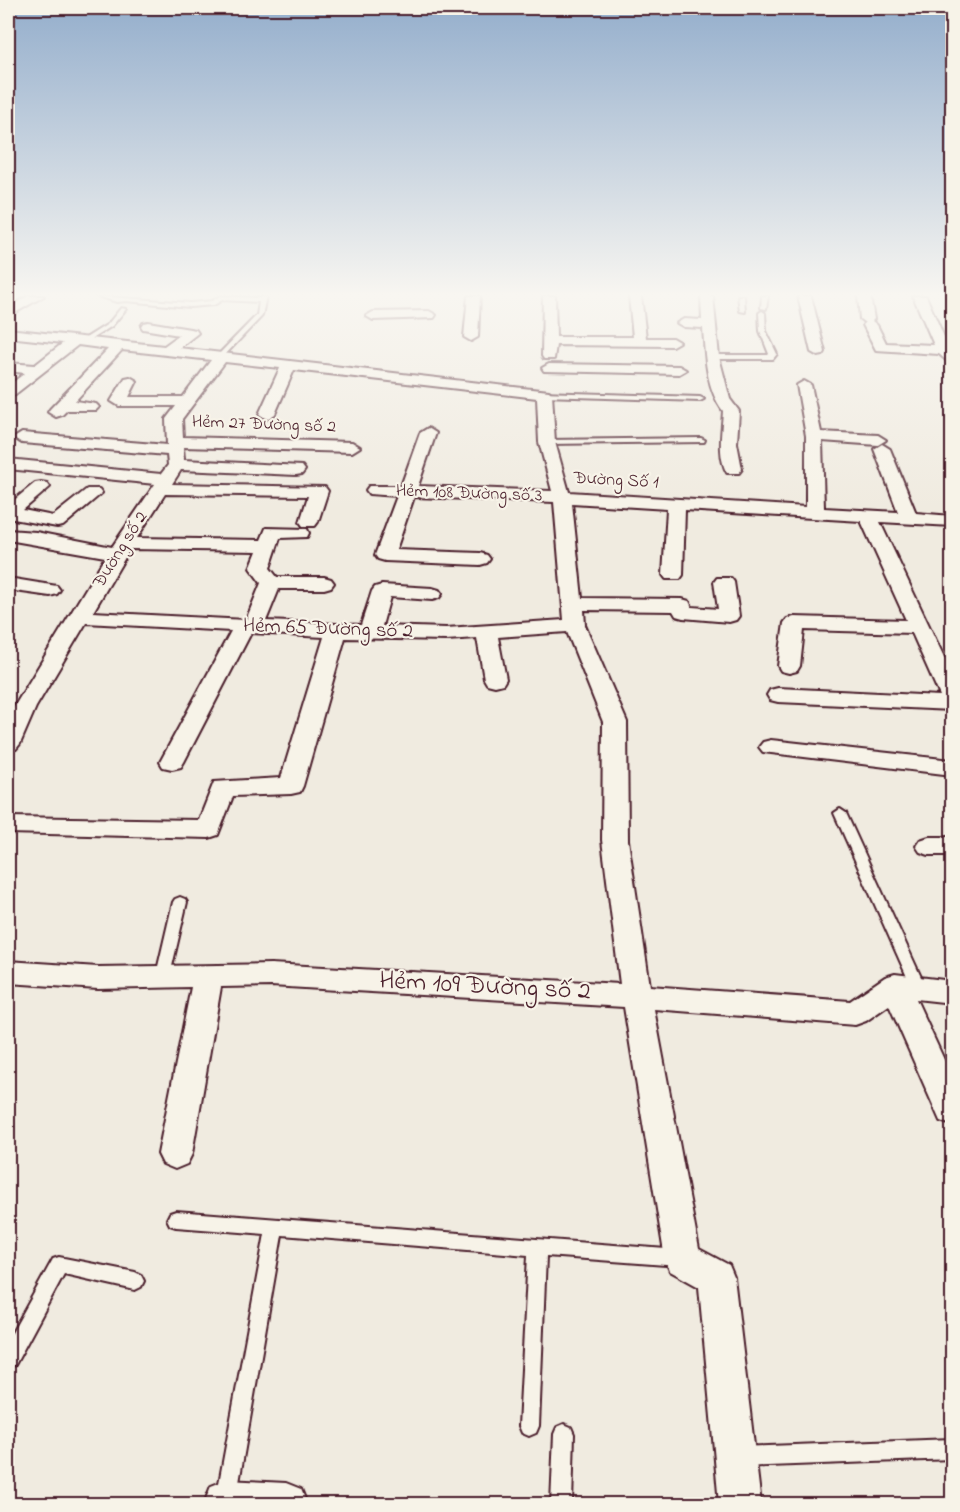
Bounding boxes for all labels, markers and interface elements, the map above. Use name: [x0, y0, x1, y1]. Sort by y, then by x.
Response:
street label: Hẻm 27 Đường số 2: [192, 409, 337, 442]
street label: Đường Số 1: [572, 466, 660, 497]
street label: Hẻm 108 Đường số 3: [395, 478, 543, 511]
street label: Đường số 2: [87, 506, 156, 595]
street label: Hẻm 65 Đường số 2: [242, 611, 414, 649]
street label: Hẻm 109 Đường số 2: [378, 962, 592, 1012]

